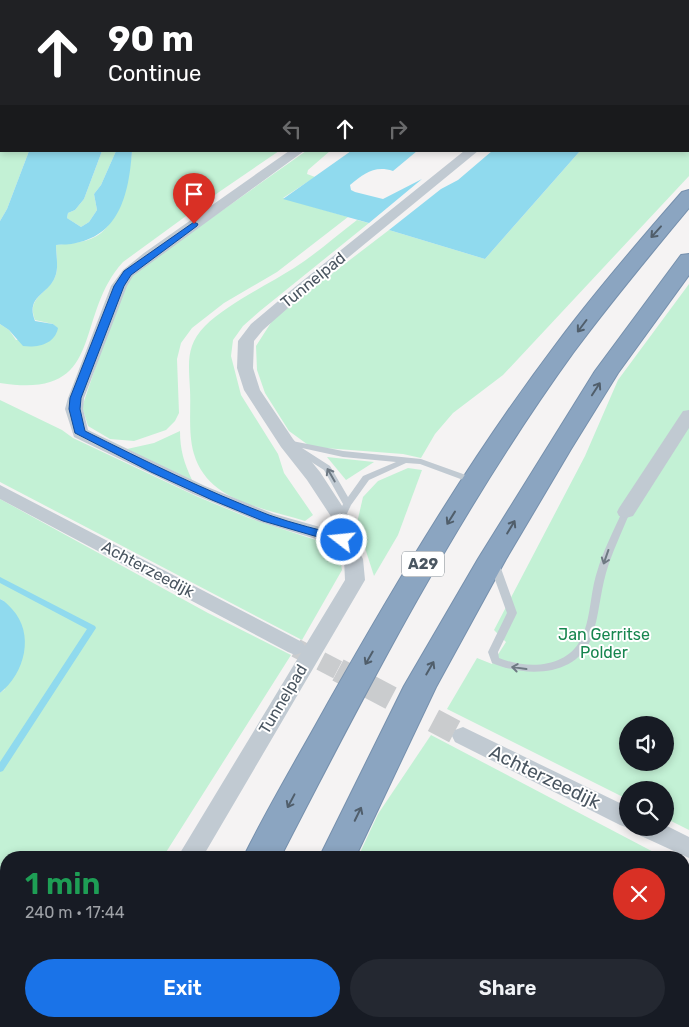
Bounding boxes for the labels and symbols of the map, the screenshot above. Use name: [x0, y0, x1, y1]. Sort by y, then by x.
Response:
pin: [173, 173, 215, 224]
one-way arrow: [650, 226, 662, 239]
street label: Tunnelpad: [277, 248, 349, 312]
one-way arrow: [577, 319, 588, 332]
one-way arrow: [591, 382, 602, 396]
one-way arrow: [325, 468, 335, 482]
one-way arrow: [446, 511, 457, 525]
position arrow: [315, 513, 367, 565]
one-way arrow: [507, 521, 517, 535]
street label: Achterzeedijk: [98, 537, 198, 602]
one-way arrow: [601, 549, 610, 564]
road number: A29: [402, 552, 444, 576]
park label: Jan Gerritse Polder: [558, 625, 650, 662]
one-way arrow: [364, 650, 373, 665]
street label: Tunnelpad: [255, 661, 311, 737]
one-way arrow: [426, 662, 436, 676]
one-way arrow: [512, 663, 528, 673]
street label: Achterzeedijk: [485, 740, 605, 814]
one-way arrow: [286, 793, 296, 808]
one-way arrow: [353, 806, 363, 821]

